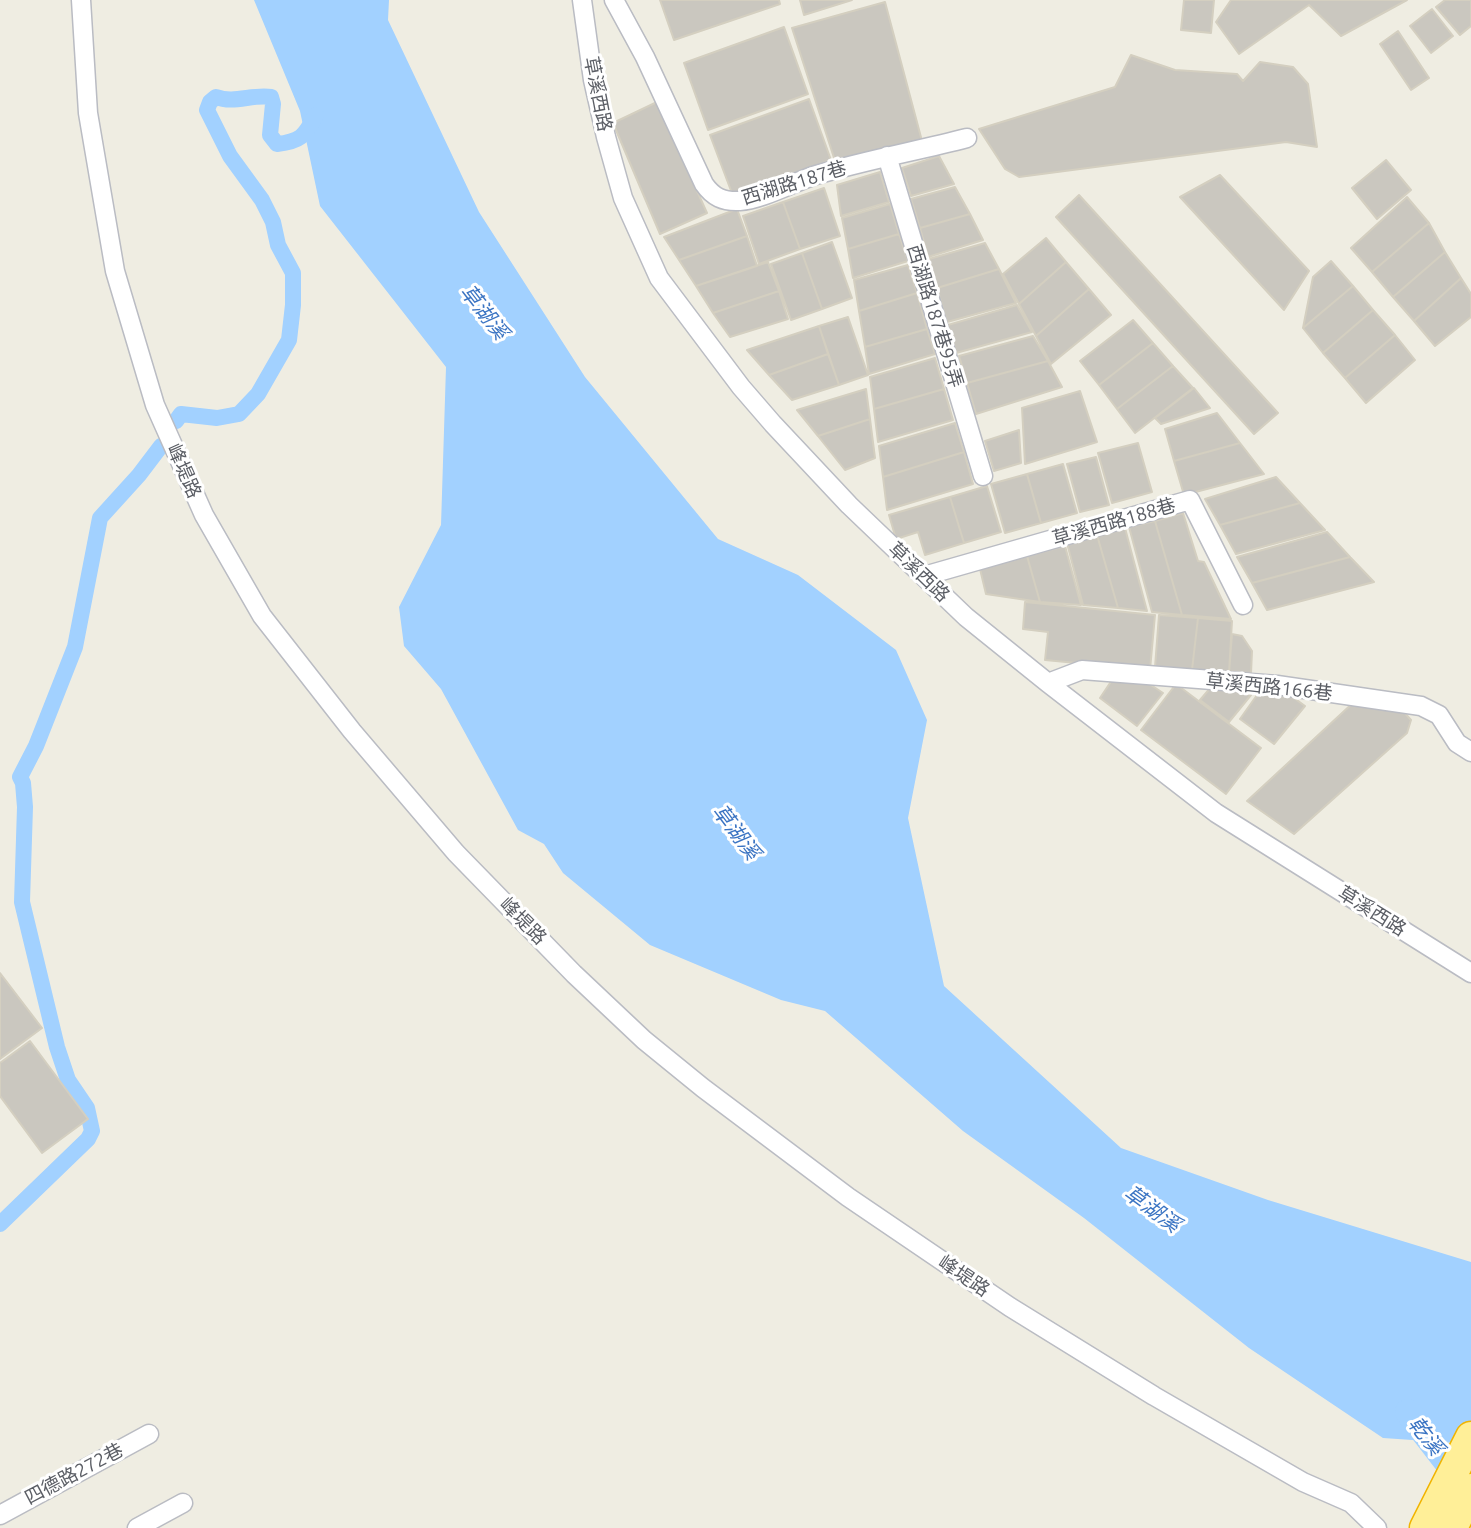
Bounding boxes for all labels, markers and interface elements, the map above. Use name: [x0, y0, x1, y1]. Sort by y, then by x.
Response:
street label: 草溪西路: [580, 55, 616, 133]
street label: 西湖路187巷: [739, 156, 849, 210]
street label: 西湖路187巷95弄: [902, 242, 968, 390]
water label: 草湖溪: [455, 279, 513, 345]
street label: 峰堤路: [162, 440, 206, 502]
street label: 草溪西路188巷: [1050, 494, 1178, 550]
street label: 草溪西路: [884, 537, 954, 607]
street label: 草溪西路166巷: [1205, 669, 1333, 705]
water label: 草湖溪: [707, 799, 765, 865]
street label: 草溪西路: [1334, 881, 1410, 941]
street label: 峰堤路: [495, 893, 551, 949]
water label: 草湖溪: [1119, 1180, 1185, 1238]
street label: 峰堤路: [934, 1251, 994, 1301]
water label: 乾溪: [1403, 1412, 1449, 1460]
street label: 四德路272巷: [21, 1439, 127, 1509]

